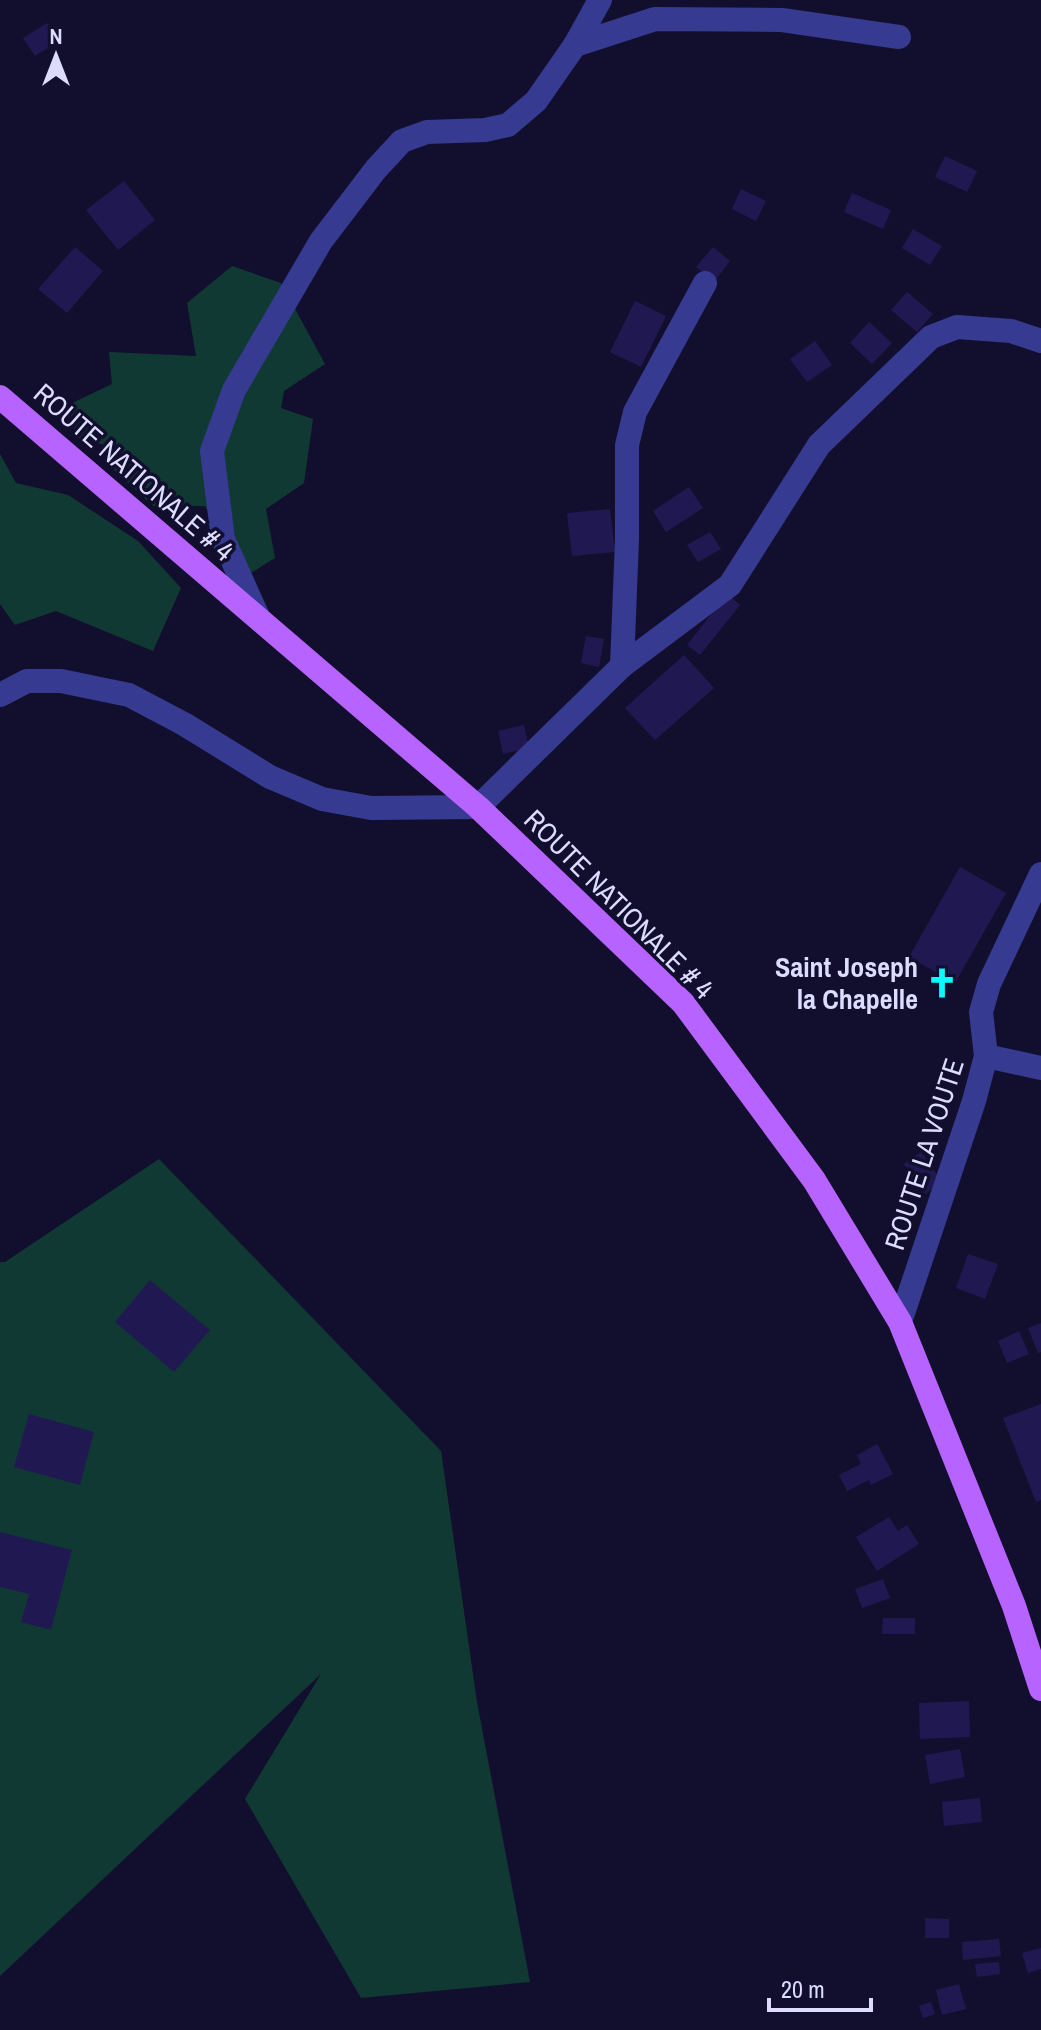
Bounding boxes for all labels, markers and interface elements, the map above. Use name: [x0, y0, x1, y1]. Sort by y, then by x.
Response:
north arrow: [16, 16, 96, 96]
text: N: [49, 21, 63, 51]
street label: ROUTE NATIONALE # 4: [26, 374, 242, 570]
street label: ROUTE NATIONALE # 4: [516, 801, 722, 1007]
place label: Saint Joseph la Chapelle: [775, 948, 918, 1018]
church icon: Saint Joseph la Chapelle: [925, 966, 959, 1000]
street label: ROUTE LA VOUTE: [875, 1053, 973, 1255]
scale bar: [769, 1962, 871, 2012]
text: 20 m: [781, 1973, 825, 2005]

